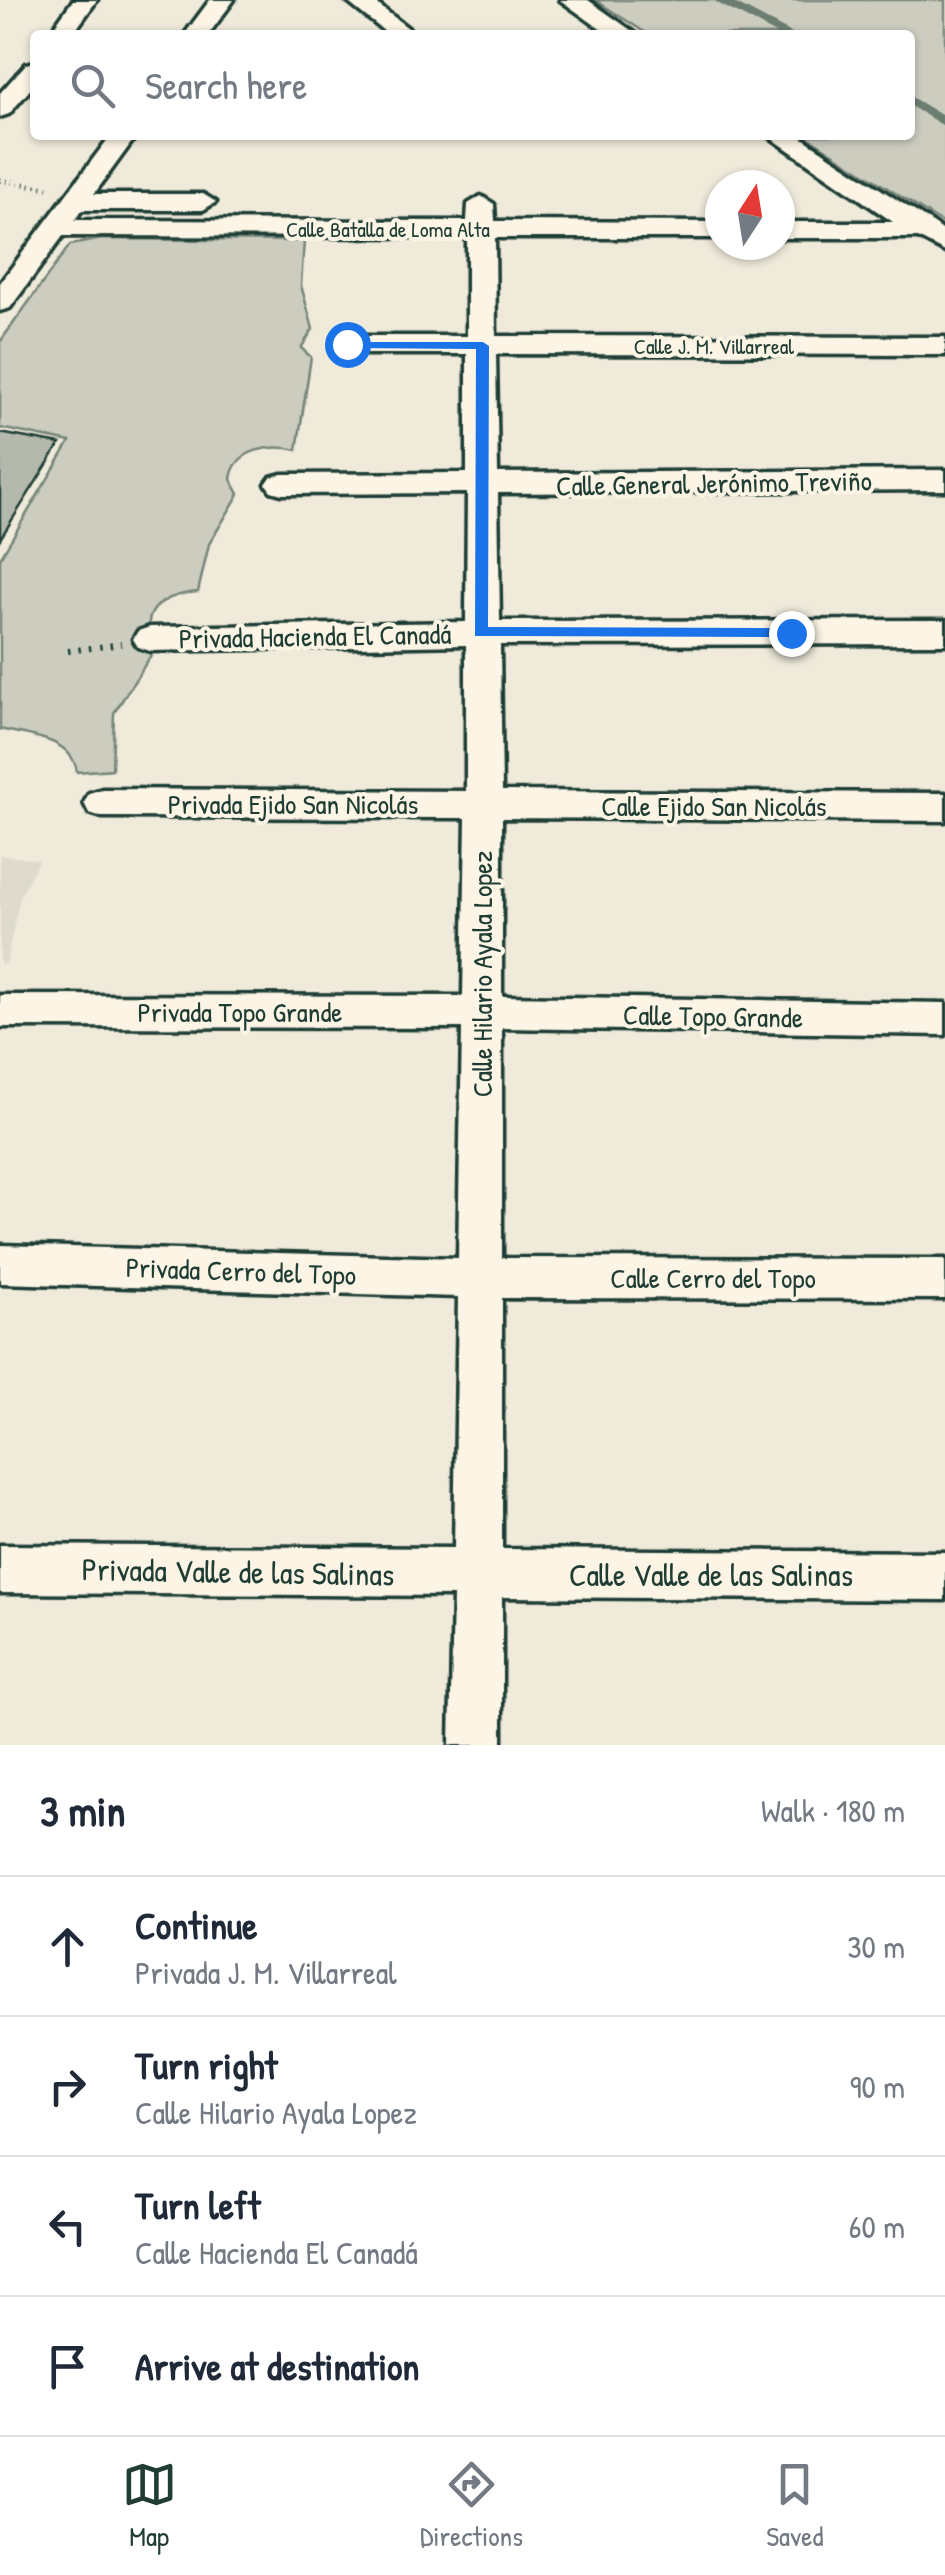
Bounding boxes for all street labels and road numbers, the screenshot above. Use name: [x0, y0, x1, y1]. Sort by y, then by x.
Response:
street label: Calle Batalla de Loma Alta: [286, 214, 490, 244]
street label: Calle J. M. Villarreal: [634, 331, 794, 361]
street label: Calle General Jerónimo Treviño: [556, 461, 872, 505]
street label: Privada Hacienda El Canadá: [178, 615, 452, 657]
street label: Privada Ejido San Nicolás: [168, 785, 418, 823]
street label: Calle Ejido San Nicolás: [601, 787, 827, 825]
street label: Calle Hilario Ayala Lopez: [463, 851, 501, 1097]
street label: Privada Topo Grande: [137, 993, 343, 1031]
street label: Calle Topo Grande: [623, 995, 803, 1037]
street label: Privada Cerro del Topo: [125, 1248, 357, 1294]
street label: Calle Cerro del Topo: [610, 1259, 816, 1297]
street label: Privada Valle de las Salinas: [81, 1547, 395, 1596]
street label: Calle Valle de las Salinas: [569, 1553, 853, 1596]

